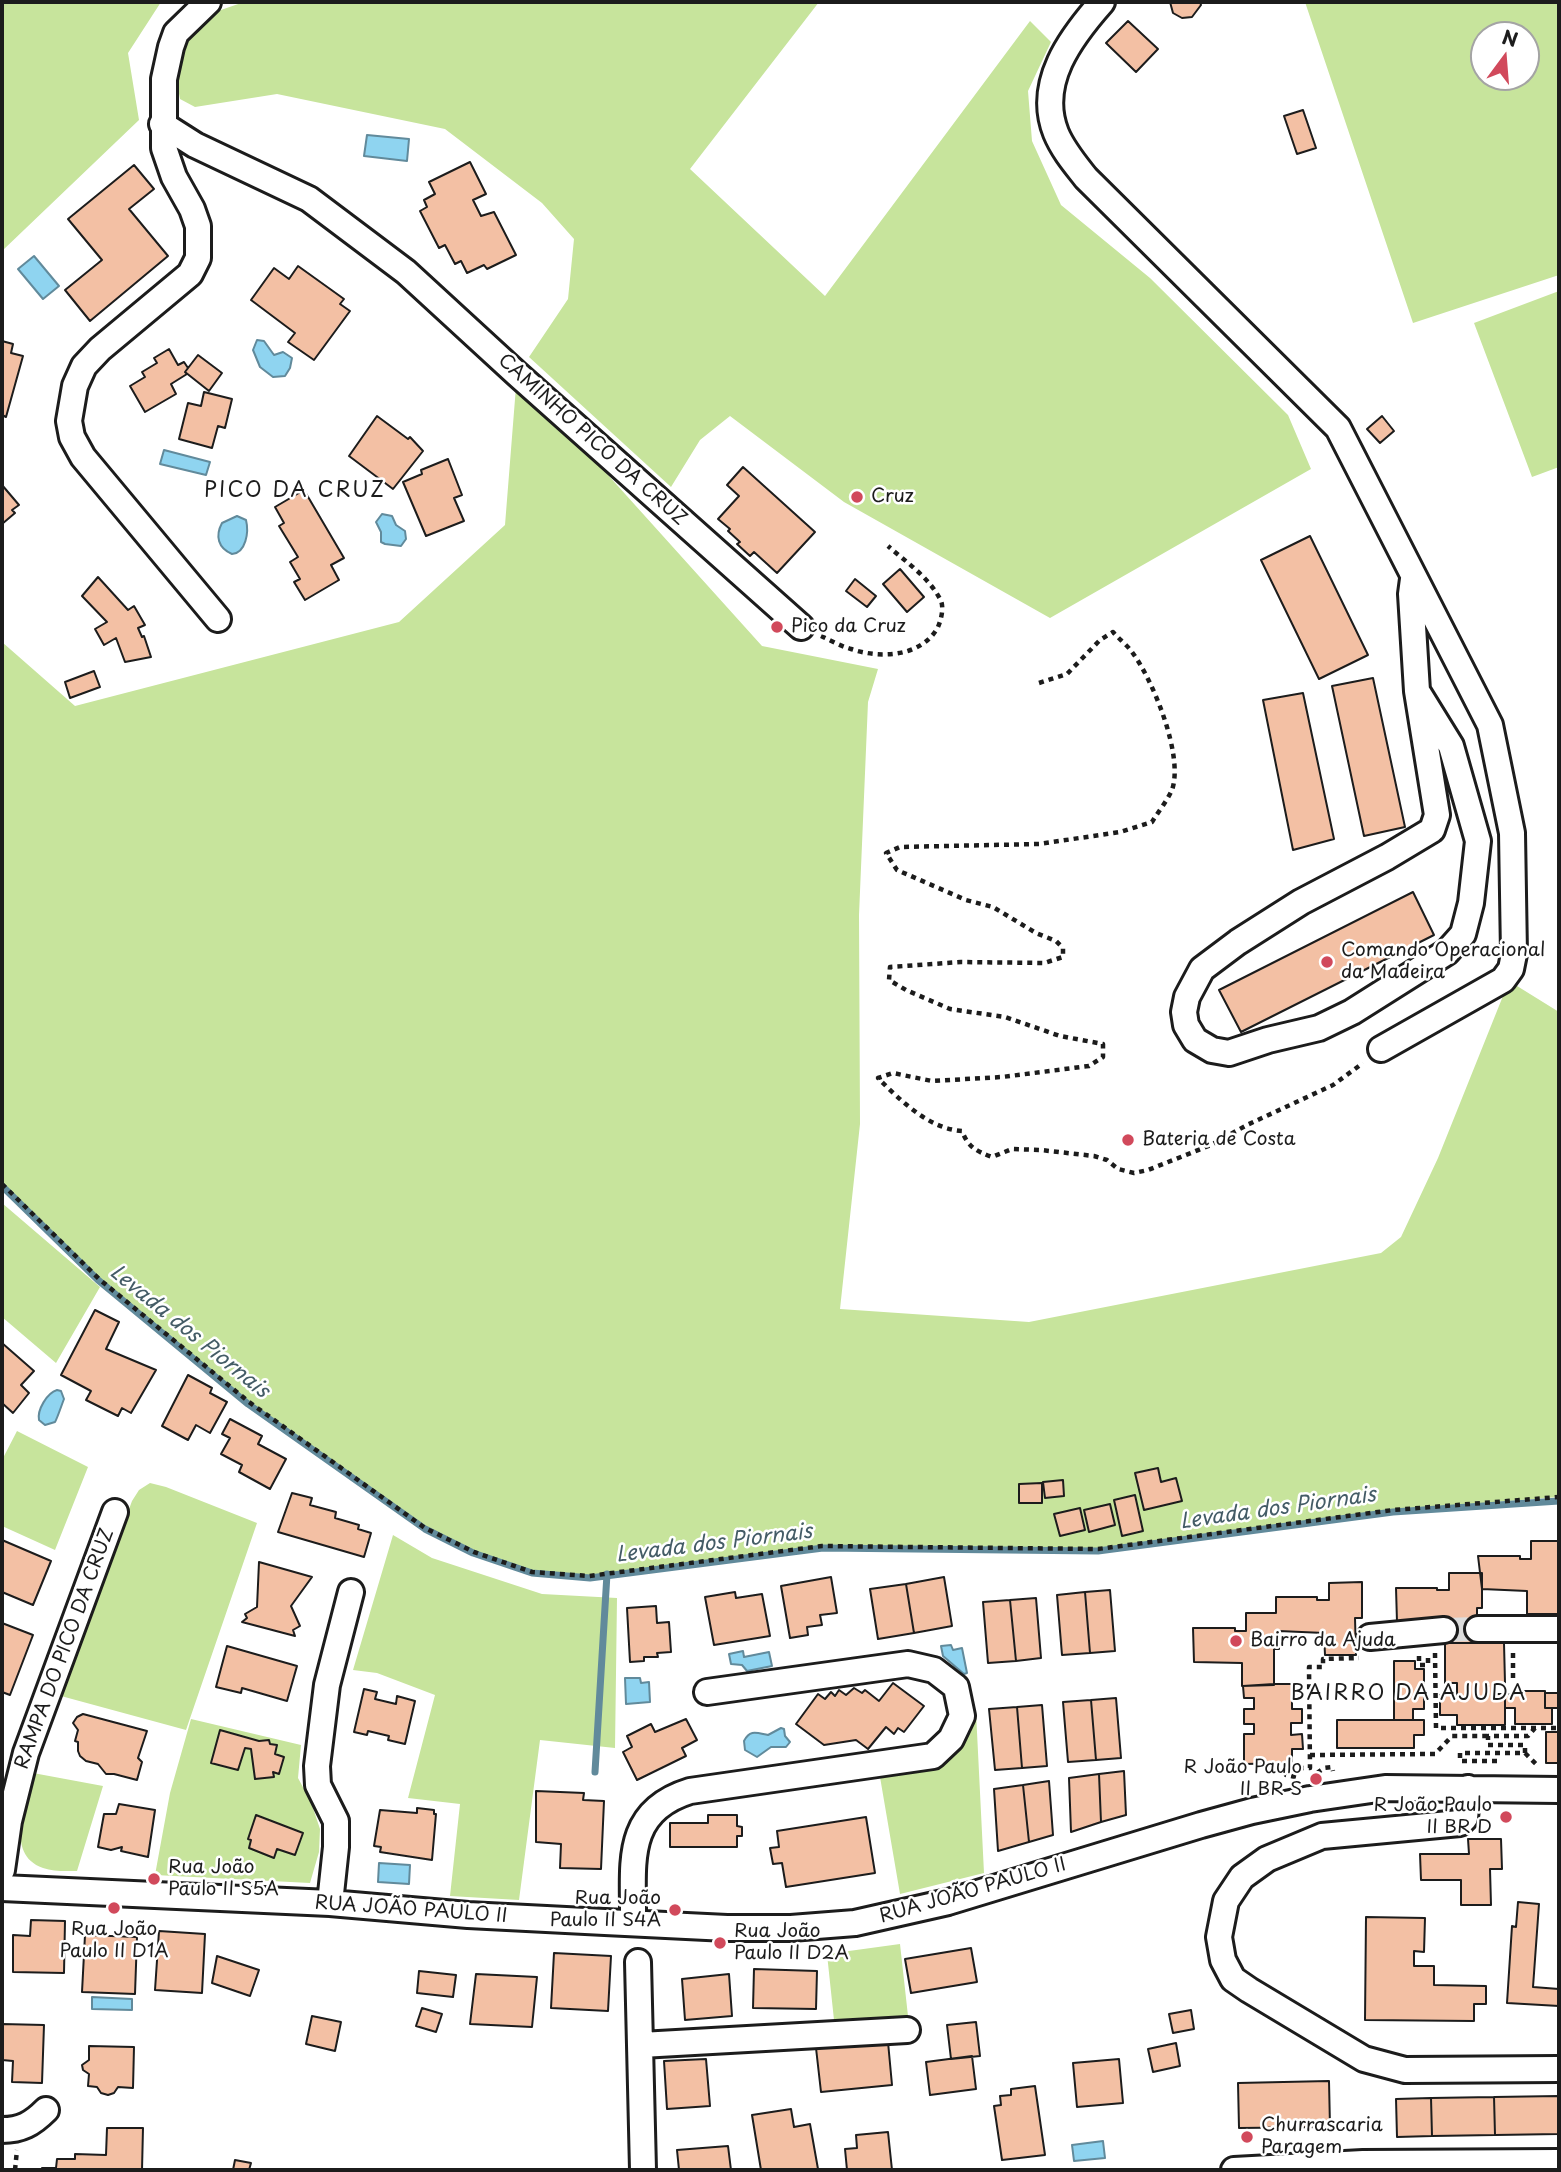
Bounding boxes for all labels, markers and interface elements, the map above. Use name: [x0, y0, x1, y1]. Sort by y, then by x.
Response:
north arrow: [1470, 21, 1540, 91]
text: N: [1499, 22, 1521, 53]
street label: CAMINHO PICO DA CRUZ: [493, 349, 691, 531]
district label: PICO DA CRUZ: [206, 478, 384, 504]
place label: Cruz: [871, 486, 914, 508]
marker: Cruz: [849, 489, 865, 505]
place label: Pico da Cruz: [791, 616, 906, 638]
marker: Pico da Cruz: [769, 619, 785, 635]
place label: Comando Operacional da Madeira: [1341, 940, 1545, 984]
marker: Comando Operacional da Madeira: [1319, 954, 1335, 970]
place label: Bateria de Costa: [1142, 1129, 1296, 1151]
marker: Bateria de Costa: [1120, 1132, 1136, 1148]
water label: Levada dos Piornais: [104, 1260, 274, 1404]
water label: Levada dos Piornais: [1179, 1483, 1377, 1535]
water label: Levada dos Piornais: [615, 1519, 813, 1569]
street label: RAMPA DO PICO DA CRUZ: [11, 1526, 119, 1772]
place label: Bairro da Ajuda: [1250, 1630, 1396, 1652]
marker: Bairro da Ajuda: [1228, 1633, 1244, 1649]
district label: BAIRRO DA AJUDA: [1293, 1681, 1525, 1707]
place label: R João Paulo II BR S: [1184, 1757, 1302, 1801]
marker: R João Paulo II BR S: [1308, 1771, 1324, 1787]
place label: R João Paulo II BR D: [1374, 1795, 1492, 1839]
marker: R João Paulo II BR D: [1498, 1809, 1514, 1825]
street label: RUA JOÃO PAULO II: [877, 1853, 1069, 1929]
place label: Rua João Paulo II S5A: [168, 1857, 279, 1901]
marker: Rua João Paulo II S5A: [146, 1871, 162, 1887]
place label: Rua João Paulo II S4A: [550, 1888, 661, 1932]
street label: RUA JOÃO PAULO II: [314, 1892, 508, 1928]
marker: Rua João Paulo II D1A: [106, 1900, 122, 1916]
marker: Rua João Paulo II S4A: [667, 1902, 683, 1918]
place label: Rua João Paulo II D1A: [59, 1919, 169, 1963]
place label: Rua João Paulo II D2A: [734, 1921, 849, 1965]
marker: Rua João Paulo II D2A: [712, 1935, 728, 1951]
place label: Churrascaria Paragem: [1261, 2115, 1383, 2159]
marker: Churrascaria Paragem: [1239, 2129, 1255, 2145]

